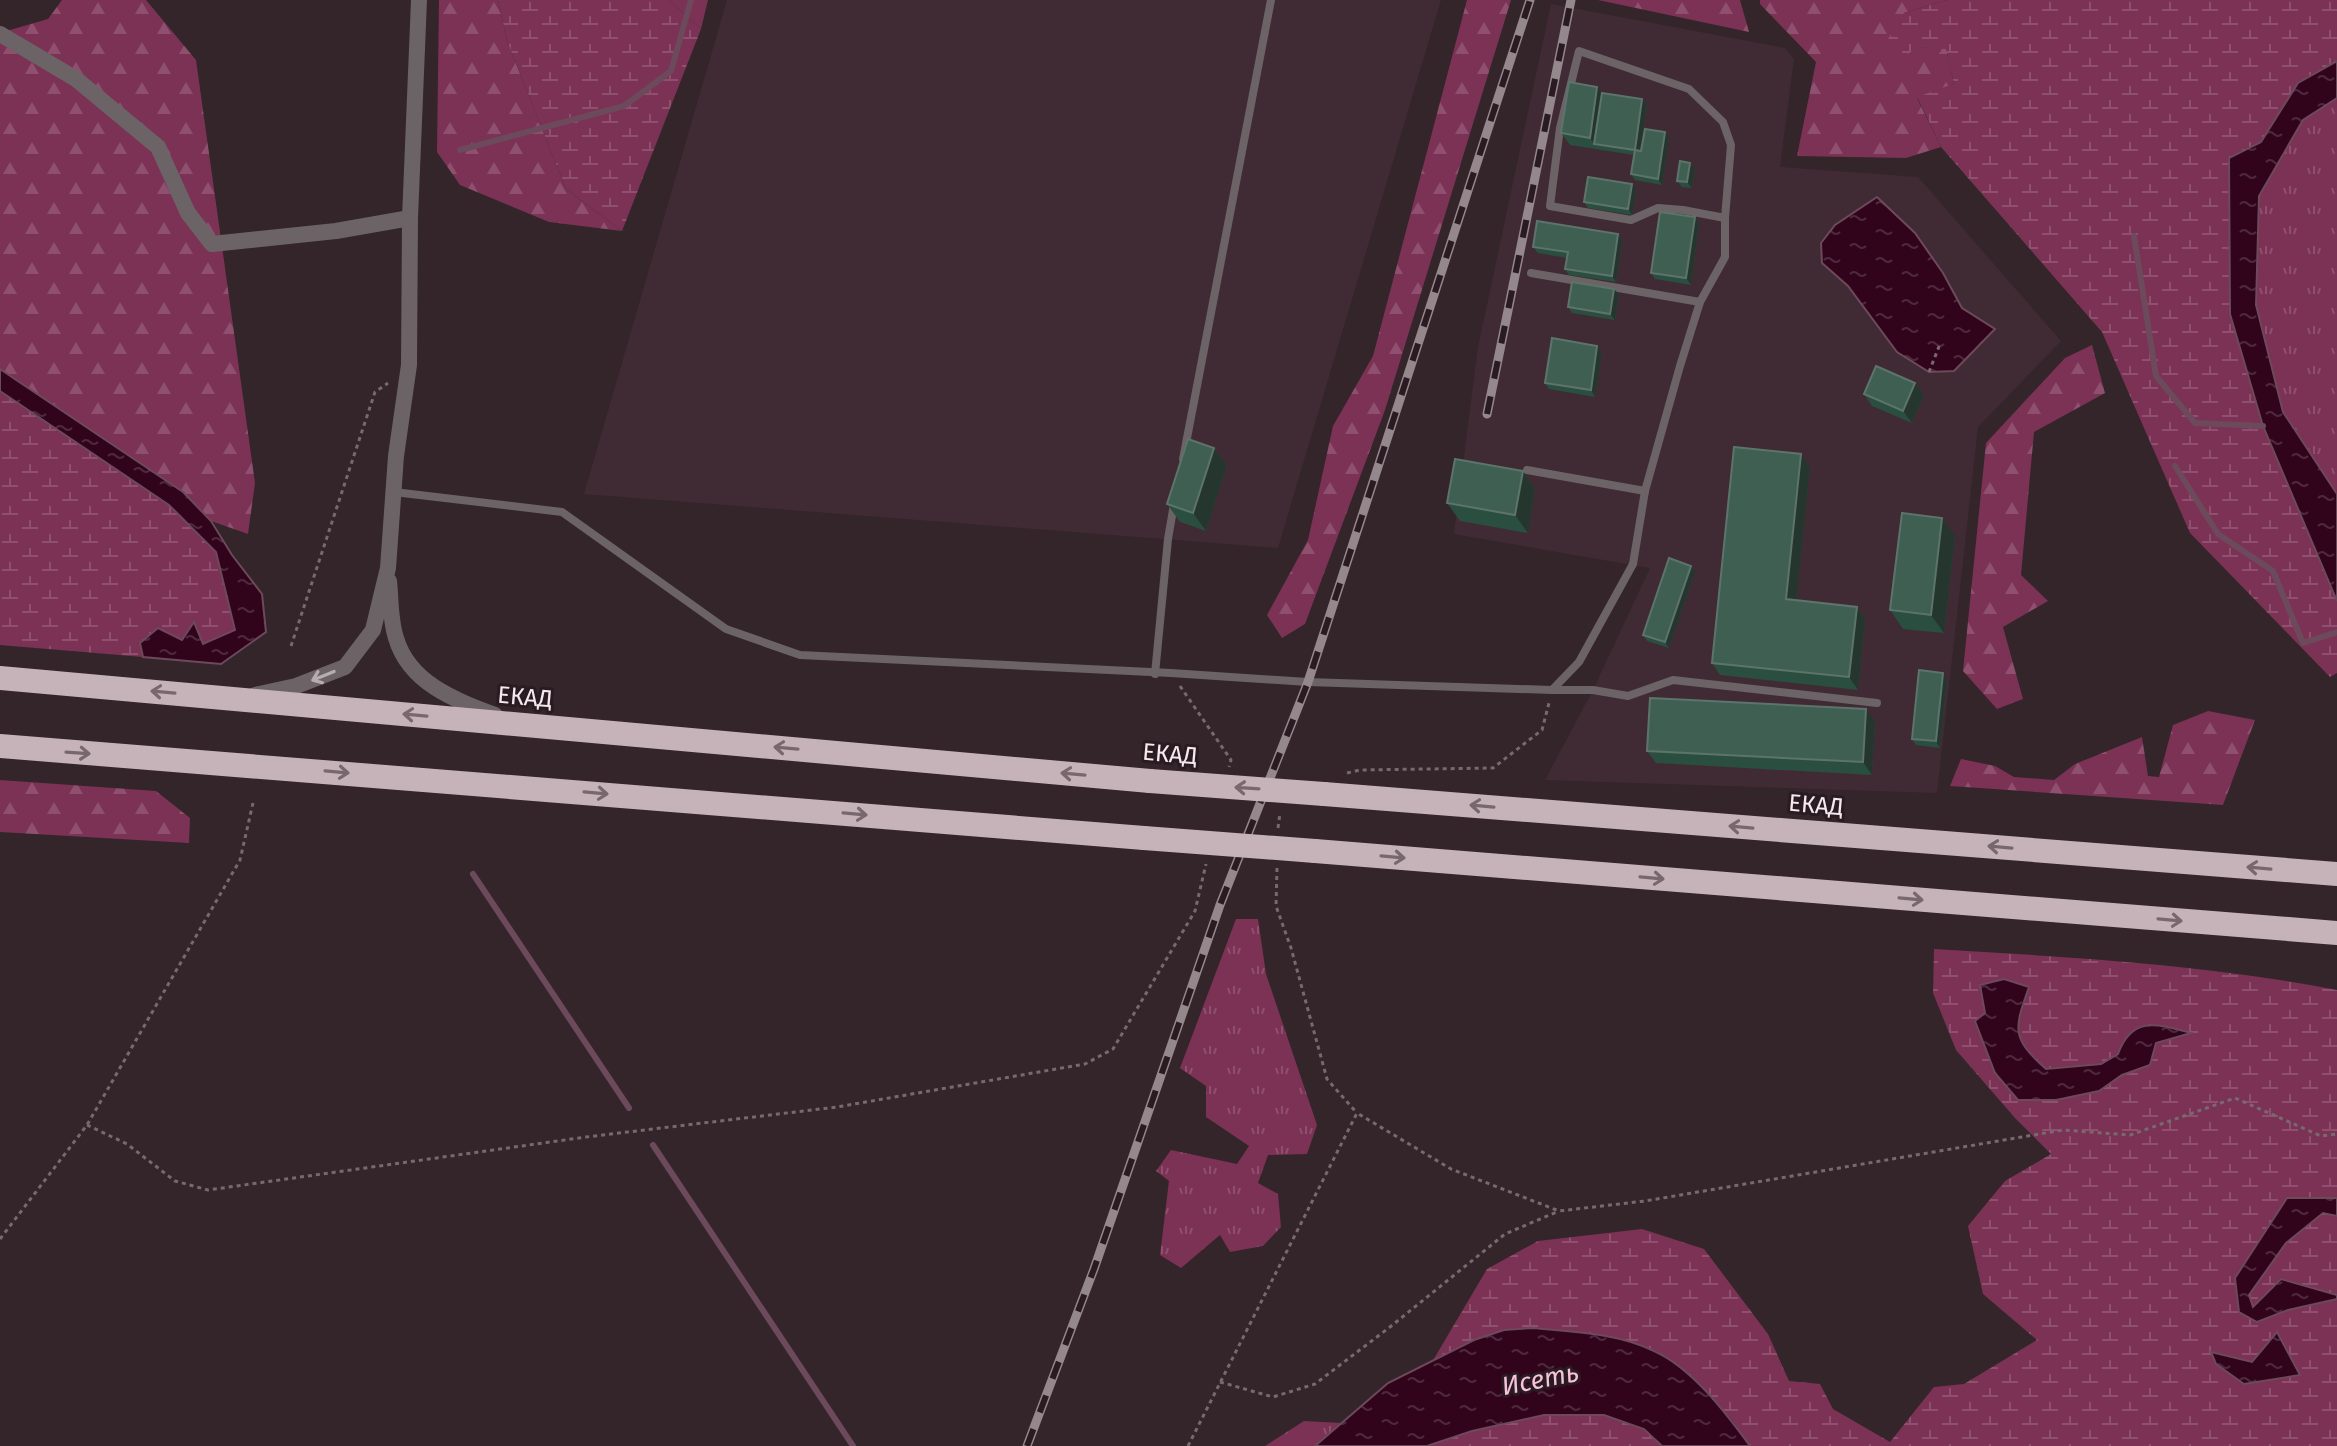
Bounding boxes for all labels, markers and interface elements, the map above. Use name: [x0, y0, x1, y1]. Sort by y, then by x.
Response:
one-way arrow: [311, 669, 336, 684]
street label: ЕКАД: [496, 681, 554, 713]
one-way arrow: [150, 684, 177, 699]
one-way arrow: [402, 707, 429, 722]
street label: ЕКАД: [1141, 738, 1199, 770]
one-way arrow: [773, 741, 800, 756]
one-way arrow: [64, 745, 91, 760]
one-way arrow: [323, 765, 350, 780]
one-way arrow: [1060, 766, 1086, 781]
one-way arrow: [1234, 780, 1261, 795]
one-way arrow: [582, 786, 609, 801]
street label: ЕКАД: [1787, 789, 1845, 821]
one-way arrow: [1469, 798, 1496, 813]
one-way arrow: [841, 807, 868, 822]
one-way arrow: [1728, 819, 1755, 834]
one-way arrow: [1987, 839, 2014, 854]
one-way arrow: [1379, 850, 1406, 865]
one-way arrow: [2246, 860, 2273, 875]
one-way arrow: [1638, 871, 1665, 886]
one-way arrow: [1897, 892, 1924, 907]
one-way arrow: [2156, 913, 2183, 928]
water label: Исеть: [1499, 1357, 1581, 1402]

